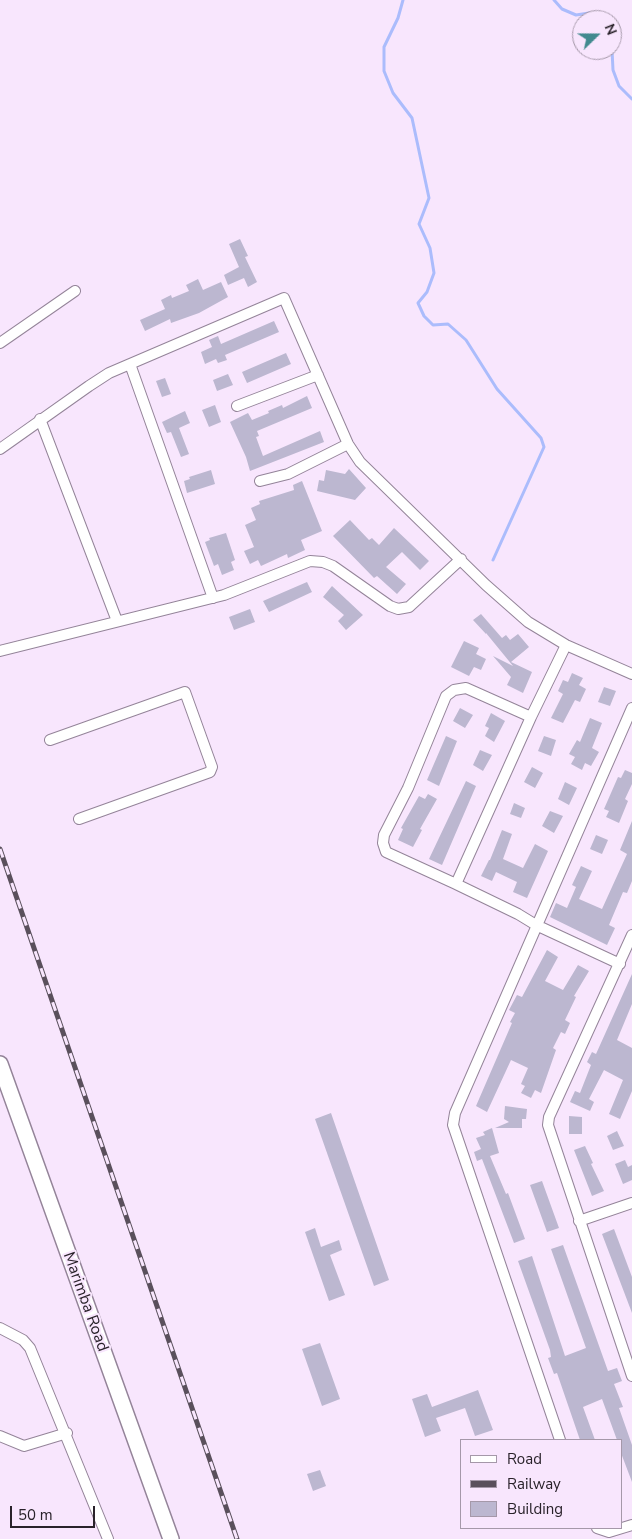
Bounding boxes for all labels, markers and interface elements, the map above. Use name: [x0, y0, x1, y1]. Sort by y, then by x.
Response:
north arrow: [572, 10, 622, 60]
text: N: [600, 21, 621, 38]
street label: Marimba Road: [58, 1250, 112, 1354]
legend: [460, 1439, 622, 1529]
text: Road: [507, 1449, 542, 1469]
text: Railway: [507, 1474, 561, 1494]
scale bar: [12, 1496, 98, 1528]
text: Building: [507, 1499, 563, 1519]
text: 50 m: [18, 1505, 53, 1525]

